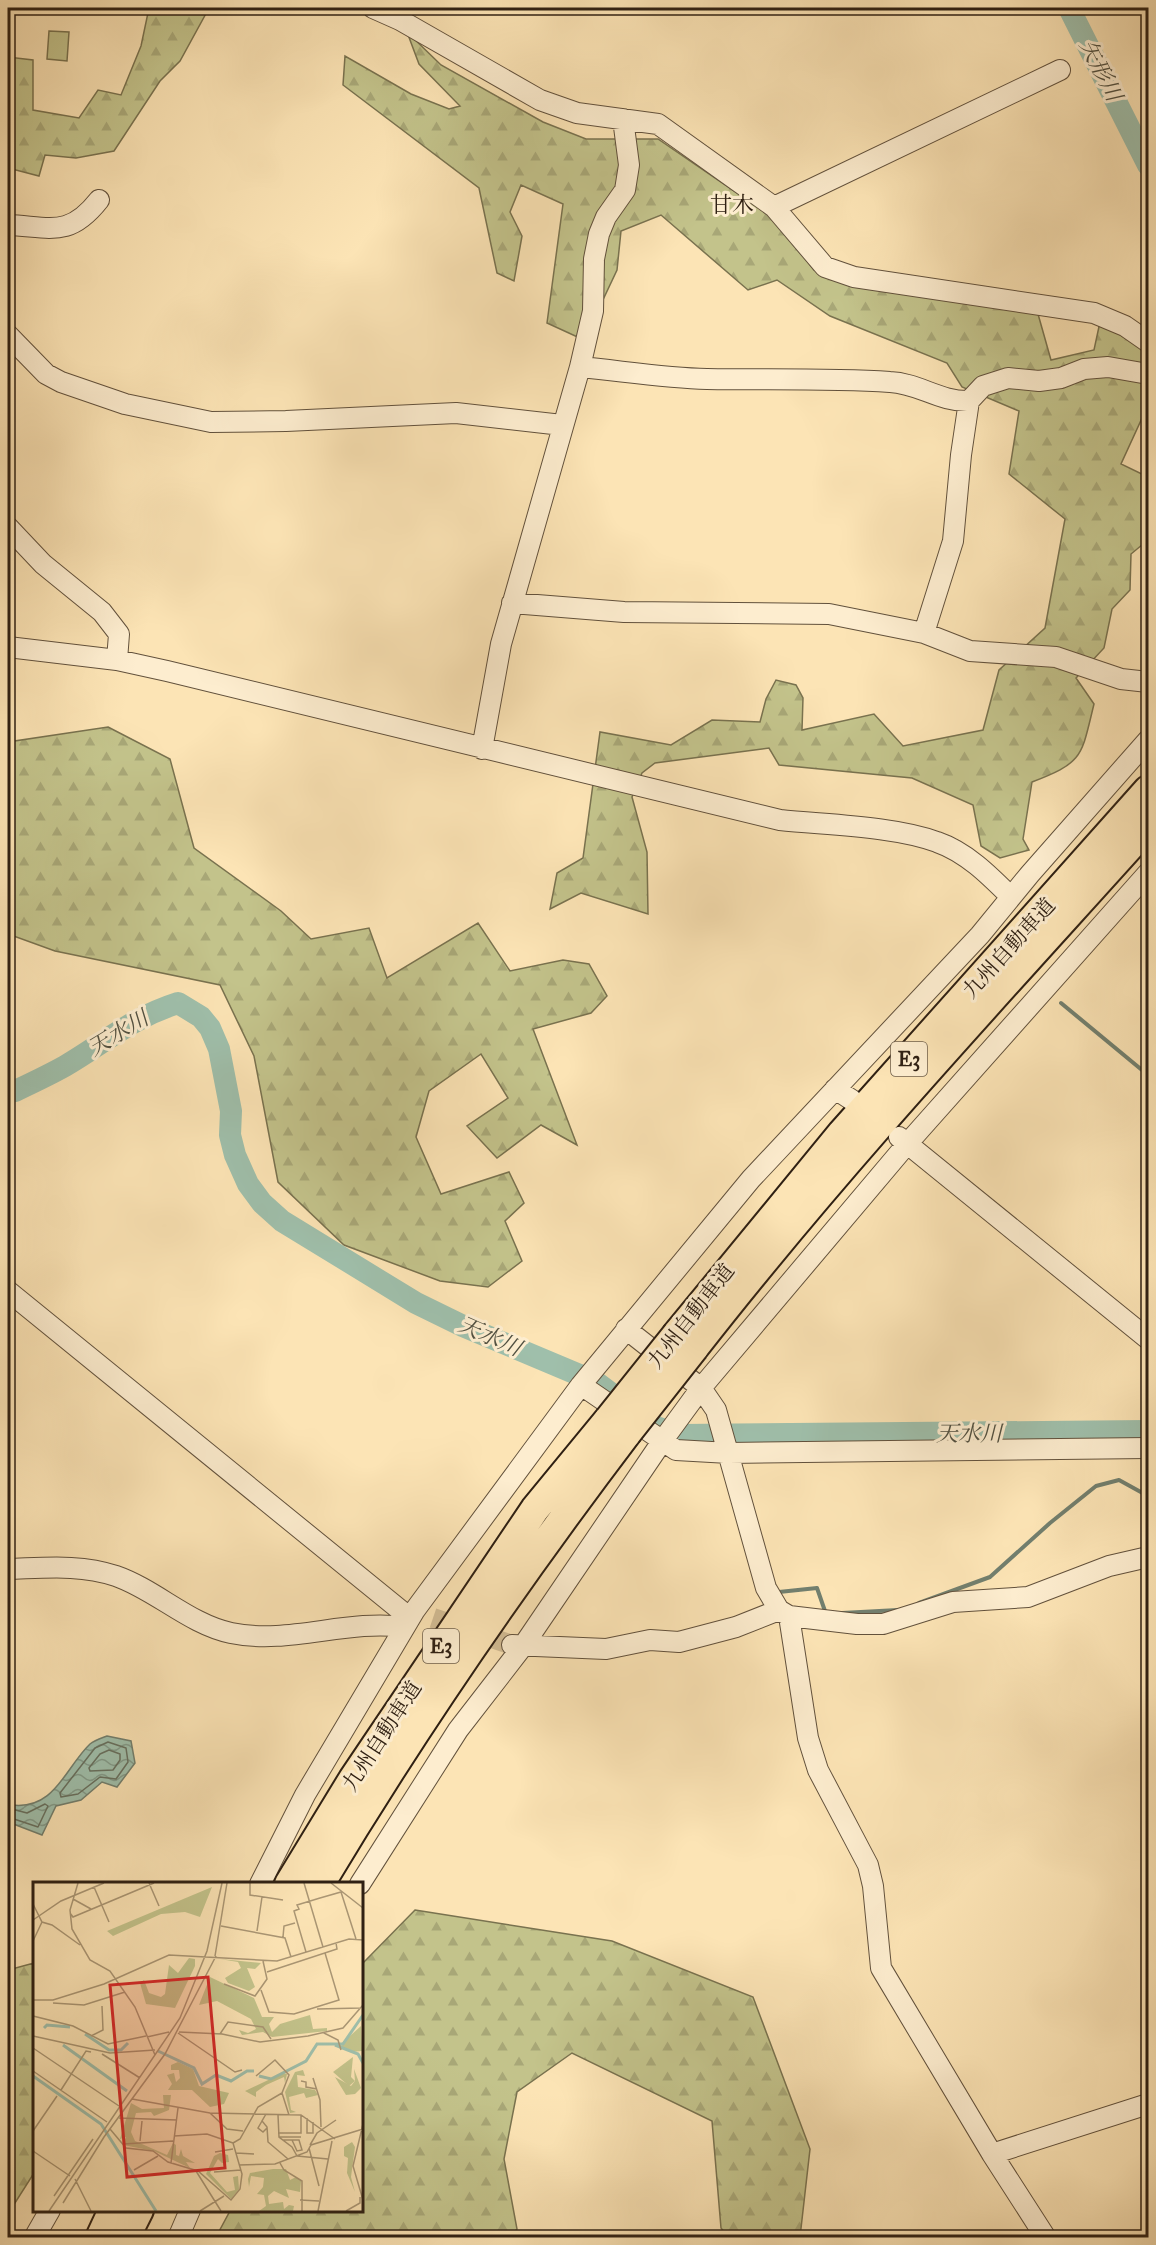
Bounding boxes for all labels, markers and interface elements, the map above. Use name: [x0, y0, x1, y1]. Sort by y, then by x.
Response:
water label: 矢形川: [1074, 34, 1129, 107]
district label: 甘木: [710, 191, 754, 218]
street label: 九州自動車道: [957, 892, 1061, 1004]
water label: 天水川: [83, 1003, 155, 1062]
road number: E3: [891, 1042, 927, 1076]
street label: 九州自動車道: [642, 1258, 740, 1374]
water label: 天水川: [454, 1310, 527, 1363]
water label: 天水川: [936, 1420, 1004, 1447]
road number: E3: [423, 1629, 459, 1663]
street label: 九州自動車道: [337, 1676, 427, 1796]
inset map: [33, 1882, 363, 2212]

